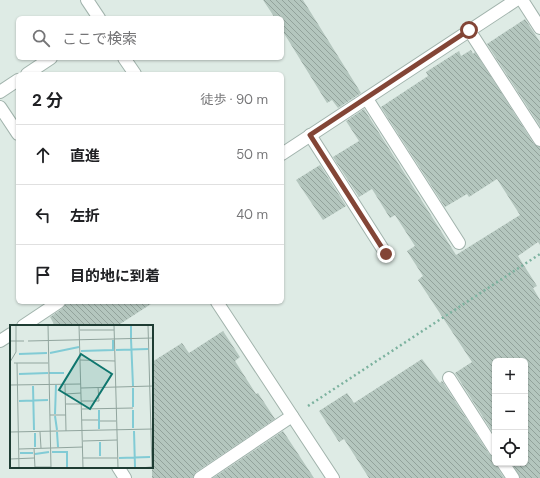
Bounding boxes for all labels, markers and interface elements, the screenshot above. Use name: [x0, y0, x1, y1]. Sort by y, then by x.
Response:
search box: [16, 16, 284, 60]
route start: [460, 21, 478, 39]
icon: search: [30, 27, 52, 49]
text: ここで検索: [62, 29, 137, 49]
text: 2 分: [32, 89, 63, 111]
text: 徒歩 · 90 m: [200, 91, 268, 108]
icon: ahead: [32, 144, 54, 166]
text: 直進: [70, 146, 100, 166]
text: 50 m: [236, 146, 268, 163]
icon: left: [32, 204, 54, 226]
text: 左折: [70, 206, 100, 226]
text: 40 m: [236, 206, 268, 223]
route end: [377, 245, 395, 263]
icon: arrive: [32, 264, 54, 286]
text: 目的地に到着: [70, 266, 160, 286]
inset map: [10, 325, 153, 468]
map controls: [492, 358, 528, 466]
button: +: [492, 358, 528, 394]
button: −: [492, 394, 528, 430]
button: locate: [492, 430, 528, 466]

